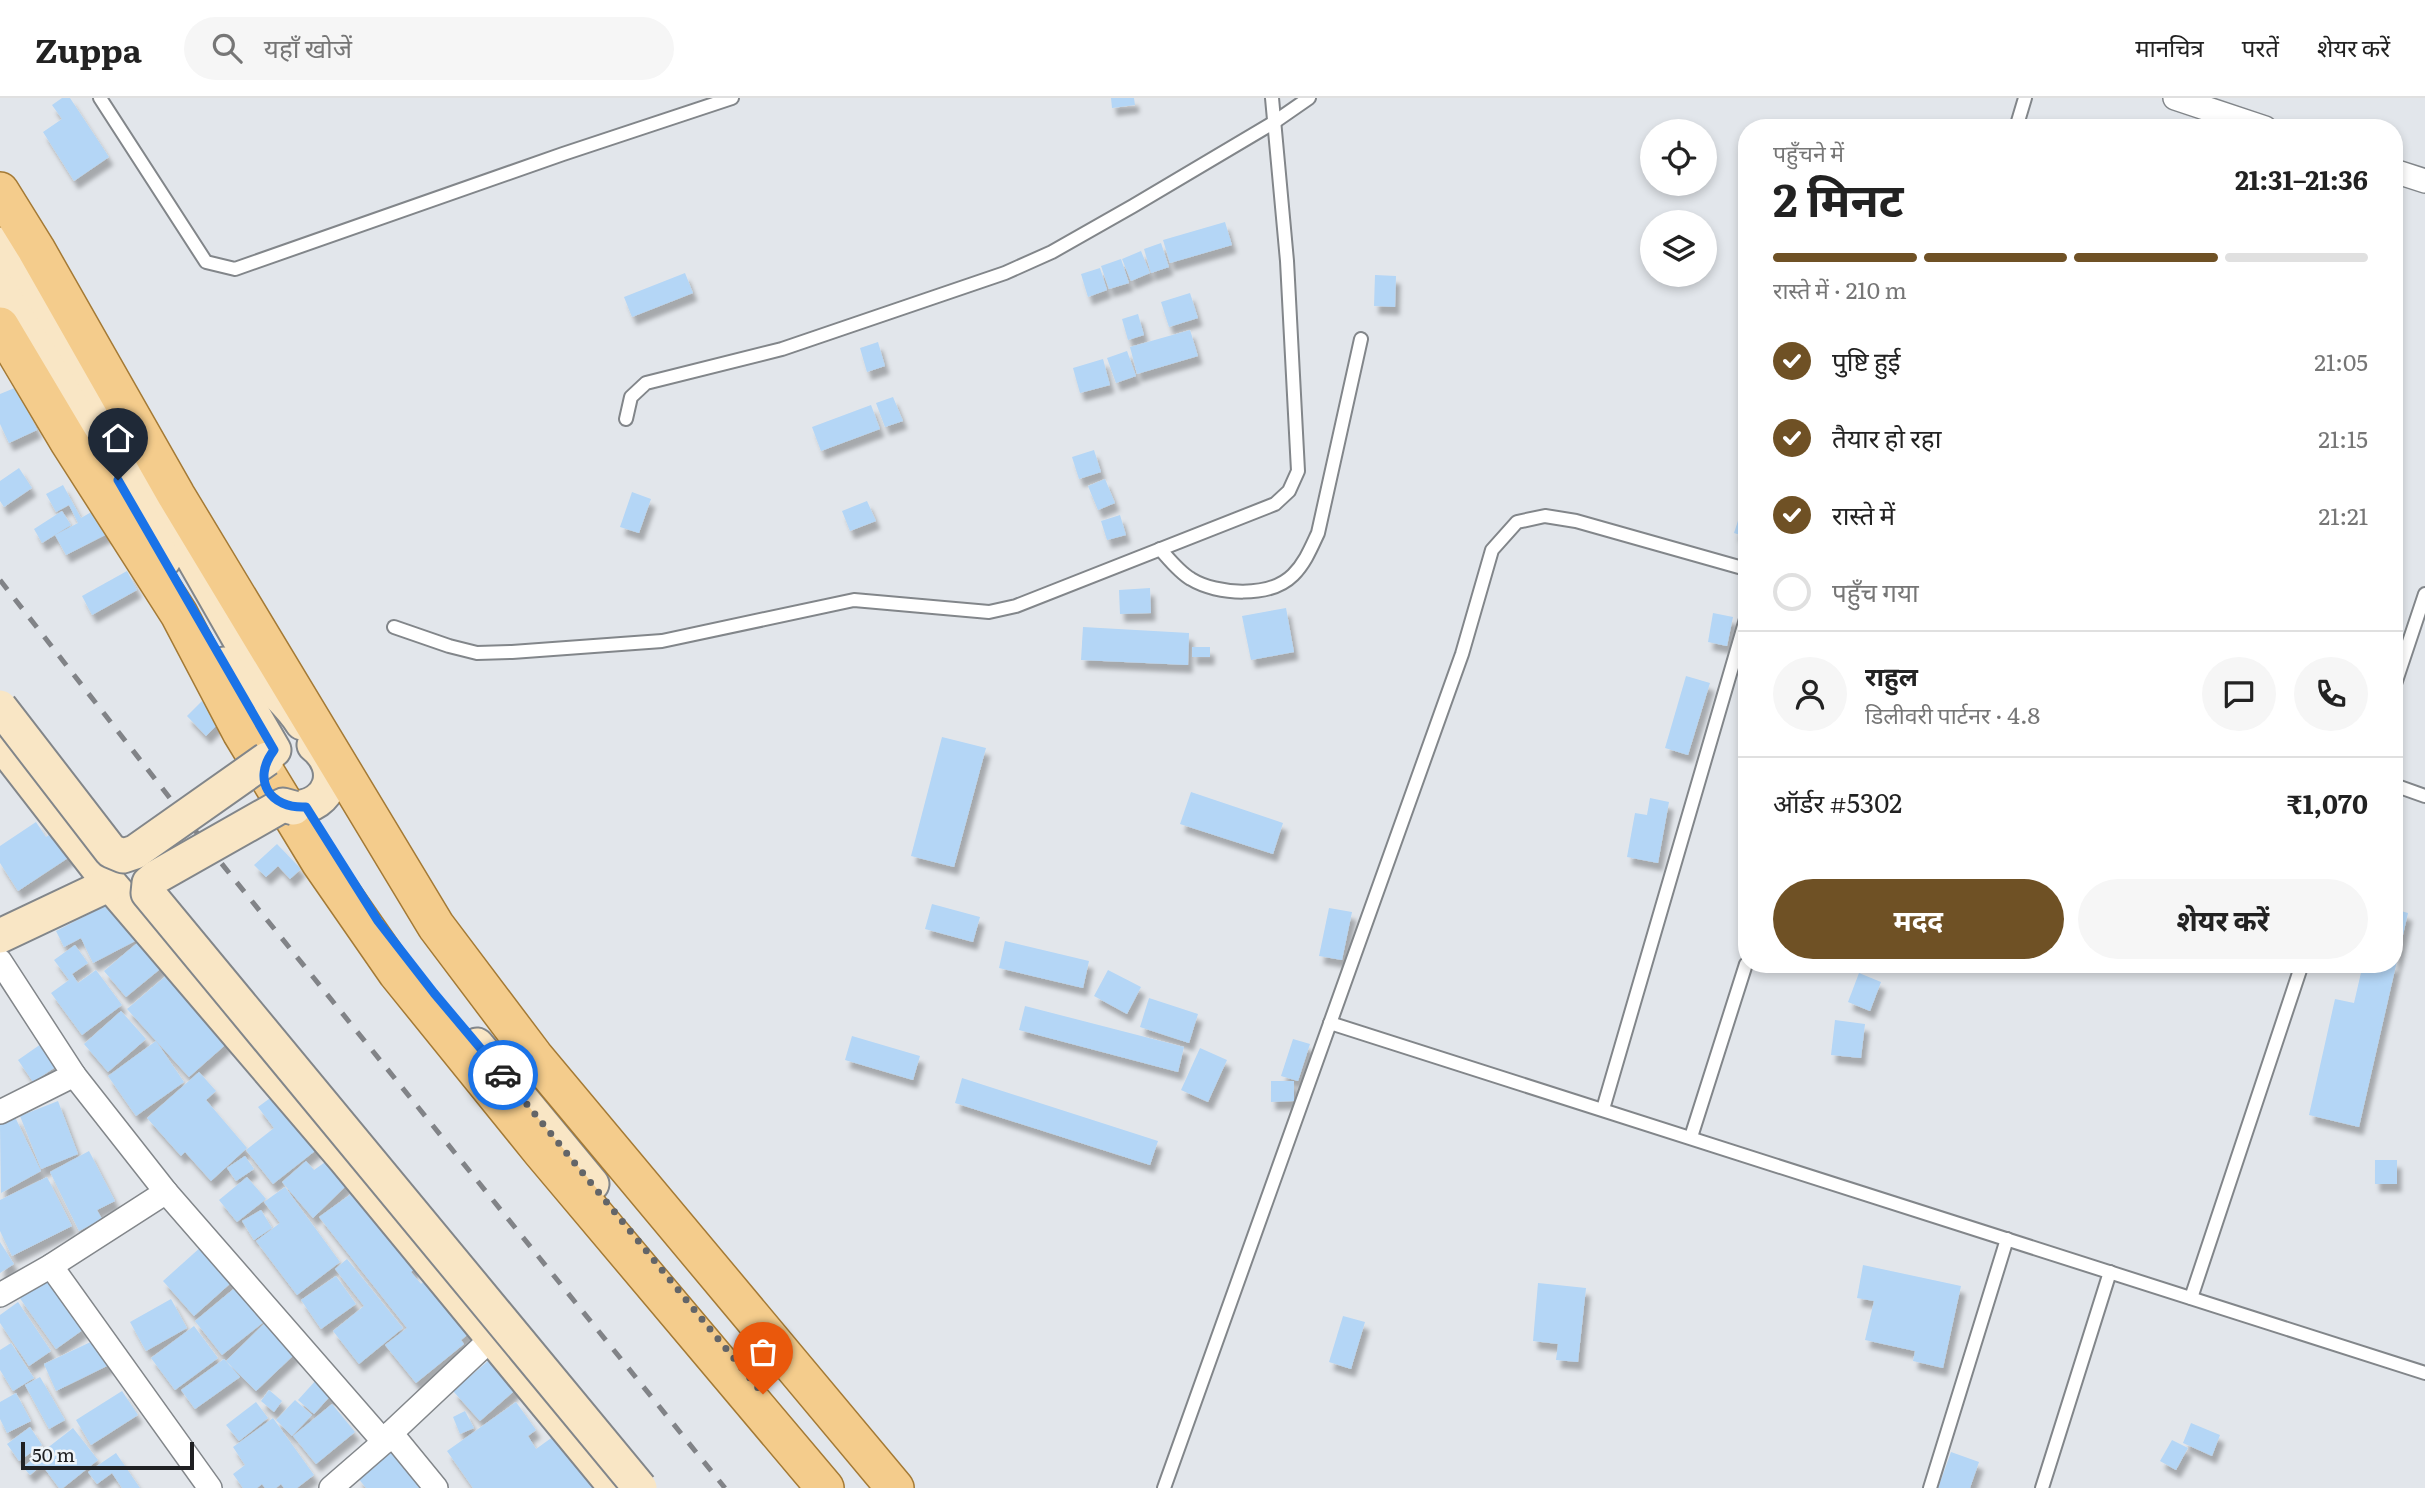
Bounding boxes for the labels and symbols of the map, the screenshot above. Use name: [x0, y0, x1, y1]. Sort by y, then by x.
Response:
pin: [88, 408, 148, 480]
courier: [468, 1040, 538, 1110]
pin: [733, 1322, 793, 1394]
scale bar: [21, 1439, 194, 1471]

